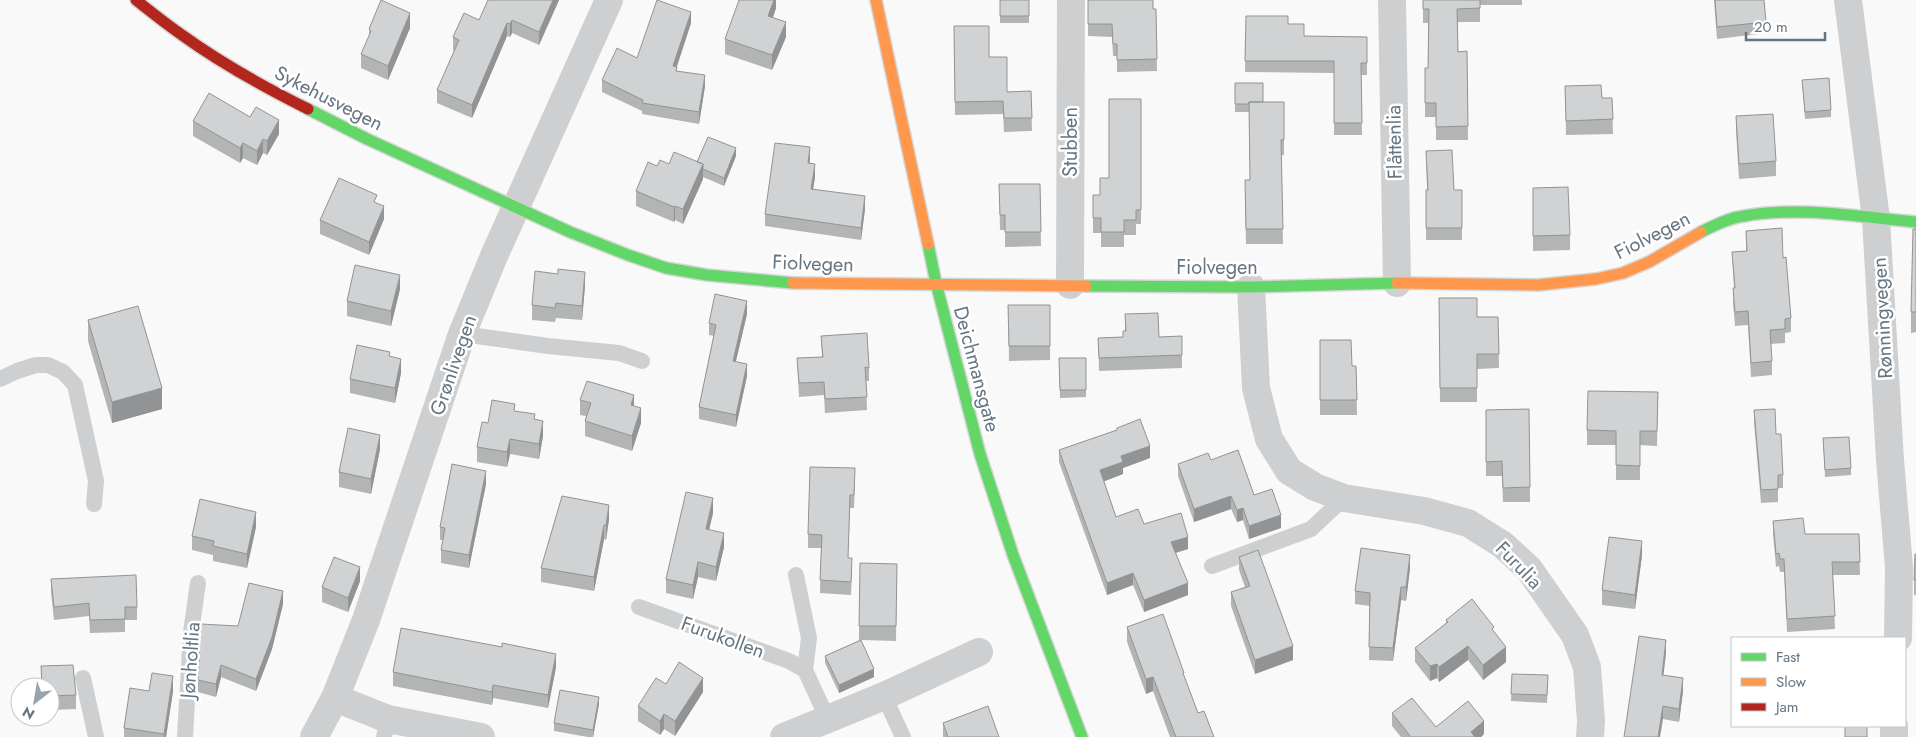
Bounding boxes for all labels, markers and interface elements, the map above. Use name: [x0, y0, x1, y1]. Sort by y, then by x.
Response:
scale bar: [1746, 10, 1825, 42]
text: 20 m: [1754, 16, 1788, 38]
street label: Sykehusvegen: [269, 59, 388, 138]
street label: Flåttenlia: [1379, 105, 1410, 179]
street label: Stubben: [1056, 107, 1085, 177]
street label: Fiolvegen: [1609, 204, 1695, 267]
street label: Fiolvegen: [772, 248, 854, 279]
street label: Fiolvegen: [1176, 253, 1258, 282]
street label: Rønningvegen: [1865, 257, 1900, 379]
street label: Deichmansgate: [946, 303, 1007, 435]
street label: Grønlivegen: [423, 311, 484, 419]
street label: Furulia: [1488, 535, 1549, 596]
street label: Furukollen: [677, 609, 769, 666]
street label: Jønholtlia: [173, 621, 208, 702]
legend: [1731, 637, 1906, 727]
text: Fast: [1776, 646, 1800, 668]
text: Slow: [1776, 671, 1807, 693]
north arrow: [10, 677, 60, 727]
text: Jam: [1774, 696, 1799, 718]
text: N: [18, 702, 38, 725]

